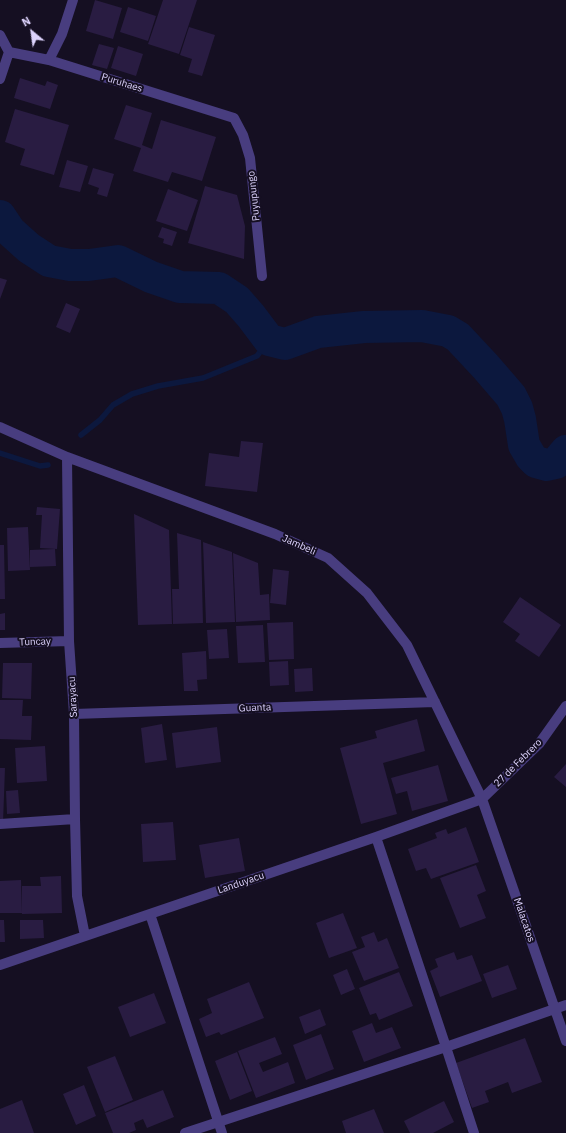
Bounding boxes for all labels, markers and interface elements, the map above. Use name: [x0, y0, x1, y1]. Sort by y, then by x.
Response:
north arrow: [12, 12, 52, 52]
text: N: [19, 13, 33, 30]
street label: Puruhaes: [100, 71, 144, 95]
street label: Puyupungo: [245, 170, 263, 222]
street label: Jambeli: [280, 532, 318, 558]
street label: Tuncay: [19, 635, 51, 649]
street label: Sarayacu: [66, 676, 80, 718]
street label: Guanta: [239, 701, 271, 715]
street label: 27 de Febrero: [491, 736, 545, 790]
street label: Landuyacu: [216, 869, 266, 897]
street label: Malacatos: [511, 896, 537, 944]

